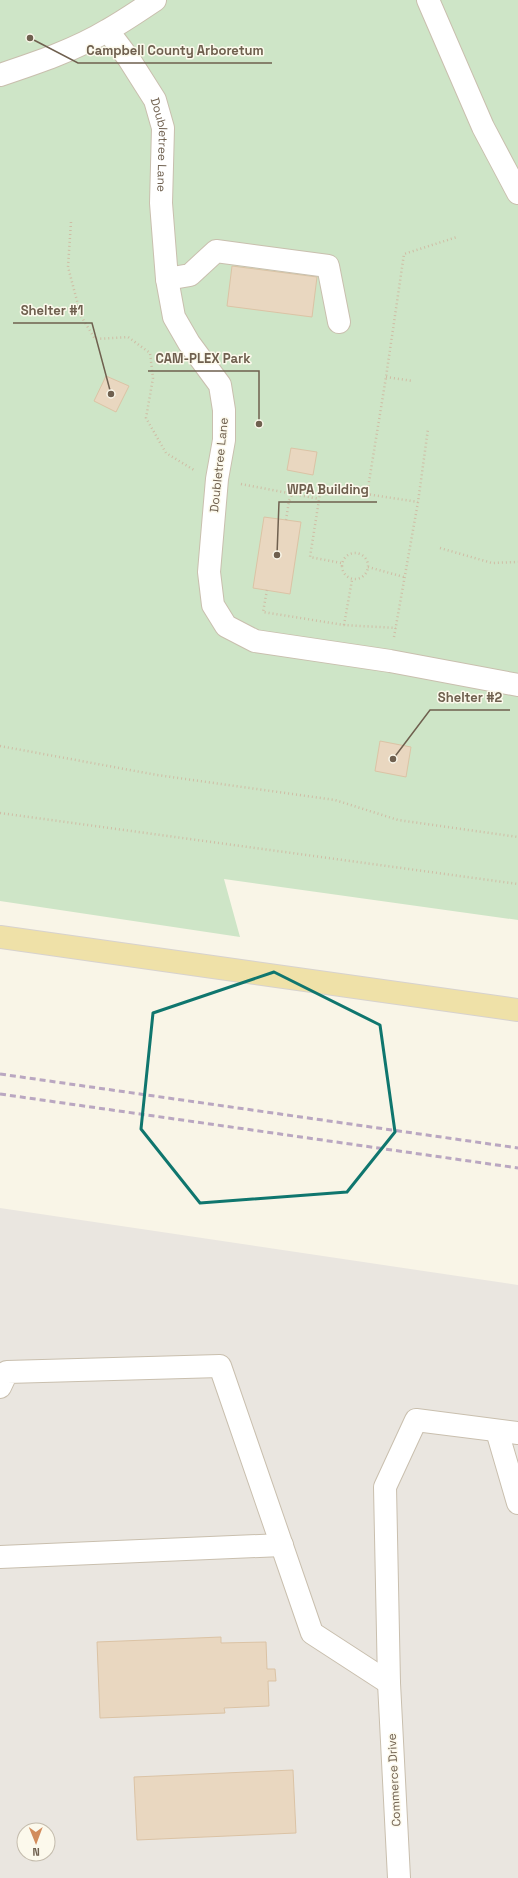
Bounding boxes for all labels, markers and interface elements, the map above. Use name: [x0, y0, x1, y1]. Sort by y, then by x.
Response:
callout: Campbell County Arboretum: [78, 38, 272, 63]
text: Campbell County Arboretum: [86, 42, 264, 59]
street label: Doubletree Lane: [147, 96, 171, 192]
callout: Shelter #1: [13, 298, 92, 323]
text: Shelter #1: [21, 302, 83, 319]
callout: CAM-PLEX Park: [148, 346, 259, 371]
text: CAM-PLEX Park: [155, 350, 251, 367]
street label: Doubletree Lane: [206, 417, 232, 513]
callout: WPA Building: [279, 477, 377, 502]
text: WPA Building: [287, 481, 369, 498]
callout: Shelter #2: [430, 685, 510, 710]
text: Shelter #2: [438, 689, 503, 706]
street label: Commerce Drive: [384, 1733, 404, 1827]
north arrow: [16, 1822, 56, 1862]
text: N: [32, 1845, 40, 1859]

